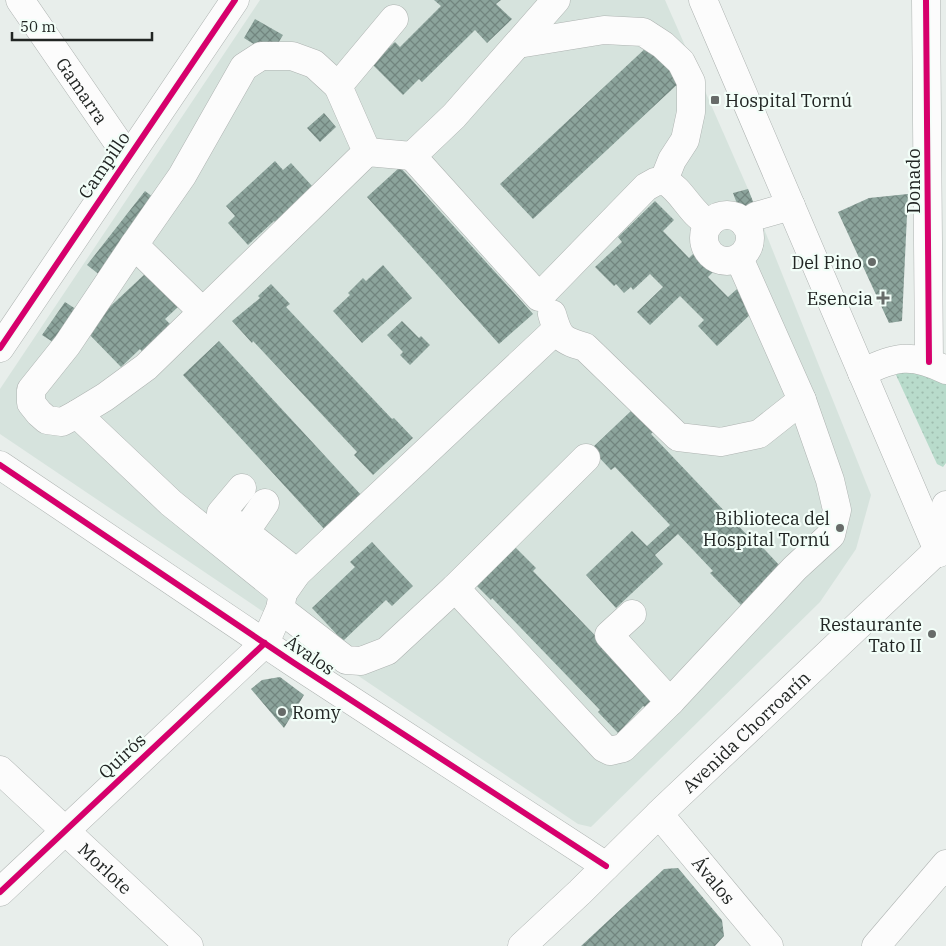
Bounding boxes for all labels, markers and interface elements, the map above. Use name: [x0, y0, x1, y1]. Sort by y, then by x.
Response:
scale bar: [12, 10, 152, 42]
text: 50 m: [20, 17, 56, 36]
street label: Gamarra: [51, 53, 113, 129]
place label: Hospital Tornú: [725, 89, 852, 112]
marker: Hospital Tornú: [709, 94, 721, 106]
street label: Campillo: [73, 127, 135, 203]
street label: Donado: [902, 148, 925, 214]
place label: Del Pino: [791, 251, 862, 274]
marker: Del Pino: [866, 256, 878, 268]
place label: Esencia: [807, 287, 873, 310]
marker: Esencia: [877, 292, 889, 304]
place label: Biblioteca del Hospital Tornú: [703, 507, 830, 551]
marker: Biblioteca del Hospital Tornú: [834, 522, 846, 534]
place label: Restaurante Tato II: [819, 613, 922, 657]
marker: Restaurante Tato II: [926, 628, 938, 640]
street label: Ávalos: [281, 630, 339, 680]
street label: Avenida Chorroarín: [677, 666, 815, 798]
place label: Romy: [292, 701, 341, 724]
marker: Romy: [276, 706, 288, 718]
street label: Quirós: [93, 728, 151, 784]
street label: Morlote: [74, 837, 137, 899]
street label: Ávalos: [687, 851, 741, 909]

